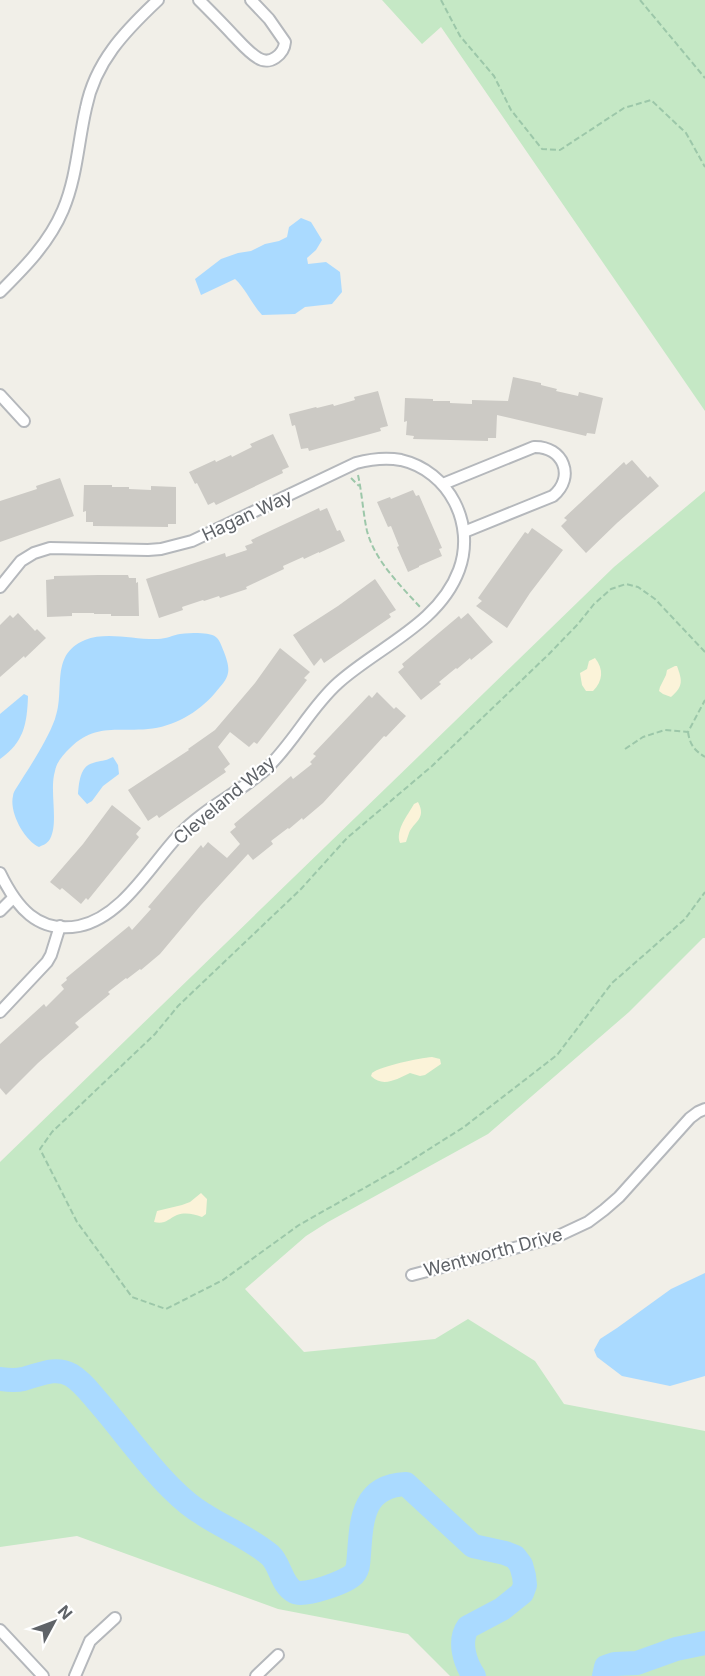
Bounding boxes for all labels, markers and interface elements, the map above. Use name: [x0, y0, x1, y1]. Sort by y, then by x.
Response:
street label: Hagan Way: [199, 485, 295, 545]
street label: Cleveland Way: [169, 751, 279, 849]
street label: Wentworth Drive: [421, 1223, 565, 1281]
north arrow: [24, 1592, 84, 1652]
text: N: [54, 1601, 77, 1623]

